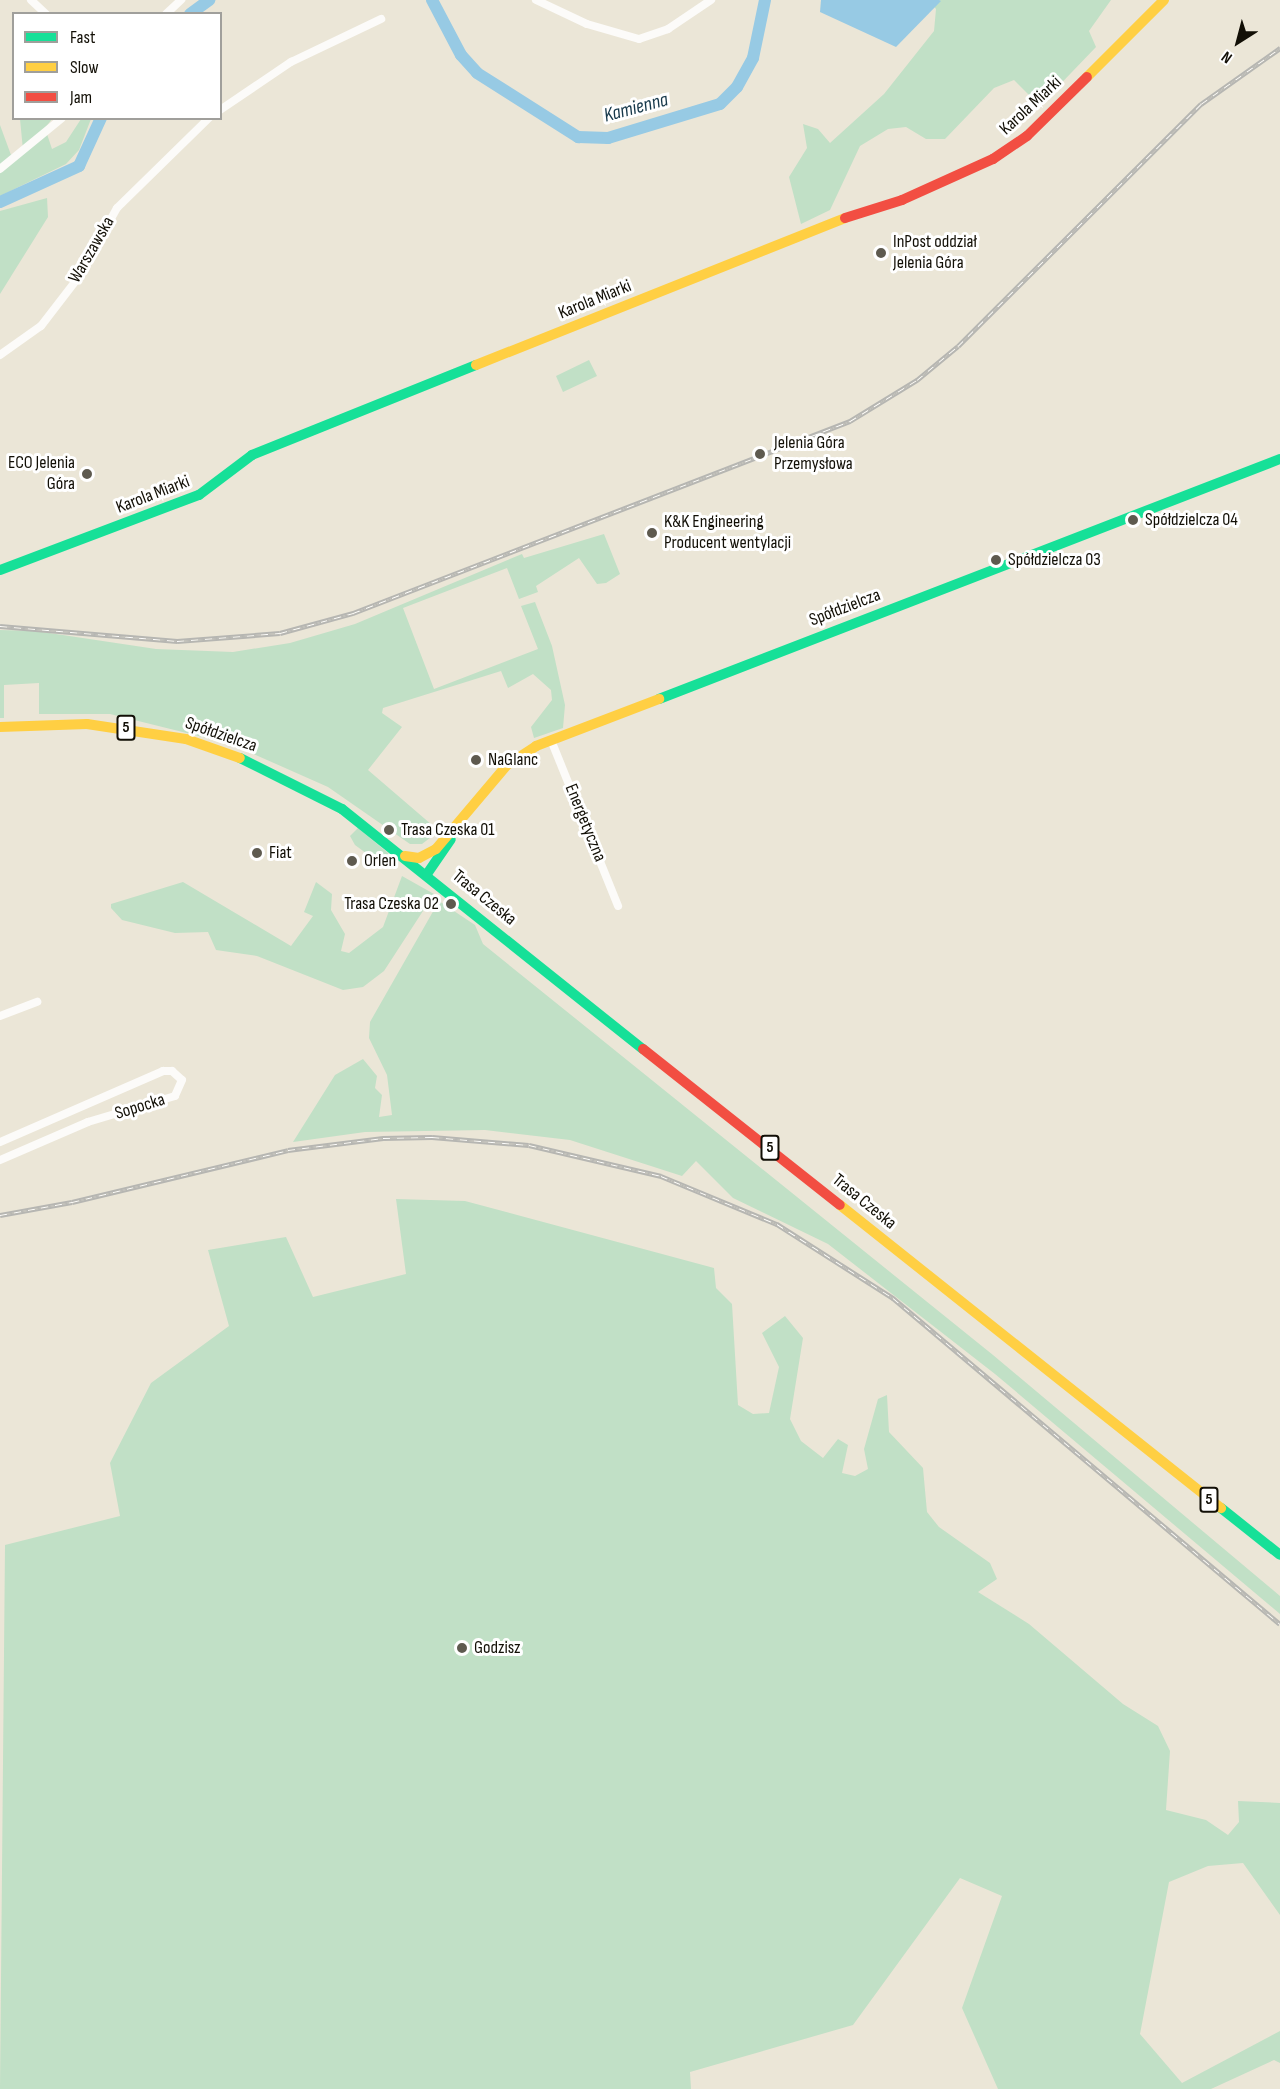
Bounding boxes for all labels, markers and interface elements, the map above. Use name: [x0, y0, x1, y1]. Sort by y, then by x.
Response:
legend: [12, 12, 222, 120]
north arrow: [1208, 12, 1268, 72]
text: Fast: [70, 27, 95, 48]
text: N: [1218, 47, 1236, 67]
text: Slow: [70, 57, 99, 78]
street label: Karola Miarki: [996, 72, 1066, 140]
text: Jam: [70, 87, 92, 108]
water label: Kamienna: [601, 88, 671, 128]
street label: Warszawska: [64, 213, 120, 287]
place label: InPost oddział Jelenia Góra: [893, 232, 977, 274]
marker: InPost oddział Jelenia Góra: [874, 246, 888, 260]
street label: Karola Miarki: [555, 276, 635, 324]
place label: Jelenia Góra Przemysłowa: [774, 433, 853, 476]
marker: Jelenia Góra Przemysłowa: [751, 445, 769, 463]
place label: ECO Jelenia Góra: [8, 453, 75, 496]
marker: ECO Jelenia Góra: [80, 467, 94, 481]
street label: Karola Miarki: [113, 471, 193, 519]
place label: Spółdzielcza 04: [1145, 509, 1238, 531]
place label: K&K Engineering Producent wentylacji: [664, 512, 791, 554]
marker: Spółdzielcza 04: [1126, 513, 1140, 527]
marker: K&K Engineering Producent wentylacji: [645, 526, 659, 540]
place label: Spółdzielcza 03: [1008, 549, 1101, 571]
marker: Spółdzielcza 03: [989, 553, 1003, 567]
street label: Spółdzielcza: [806, 585, 884, 631]
street label: Spółdzielcza: [182, 713, 260, 757]
road number: 5: [116, 715, 136, 741]
place label: NaGlanc: [488, 749, 538, 771]
marker: NaGlanc: [469, 753, 483, 767]
street label: Energetyczna: [560, 781, 610, 865]
place label: Trasa Czeska 01: [401, 819, 495, 841]
marker: Trasa Czeska 01: [382, 823, 396, 837]
place label: Fiat: [269, 842, 292, 864]
marker: Fiat: [250, 846, 264, 860]
place label: Orlen: [364, 850, 396, 872]
marker: Orlen: [345, 854, 359, 868]
street label: Trasa Czeska: [448, 866, 520, 930]
place label: Trasa Czeska 02: [344, 893, 439, 915]
marker: Trasa Czeska 02: [444, 897, 458, 911]
street label: Sopocka: [112, 1089, 168, 1125]
road number: 5: [760, 1135, 780, 1161]
street label: Trasa Czeska: [828, 1170, 900, 1234]
road number: 5: [1198, 1487, 1220, 1513]
place label: Godzisz: [474, 1637, 520, 1659]
marker: Godzisz: [455, 1641, 469, 1655]

